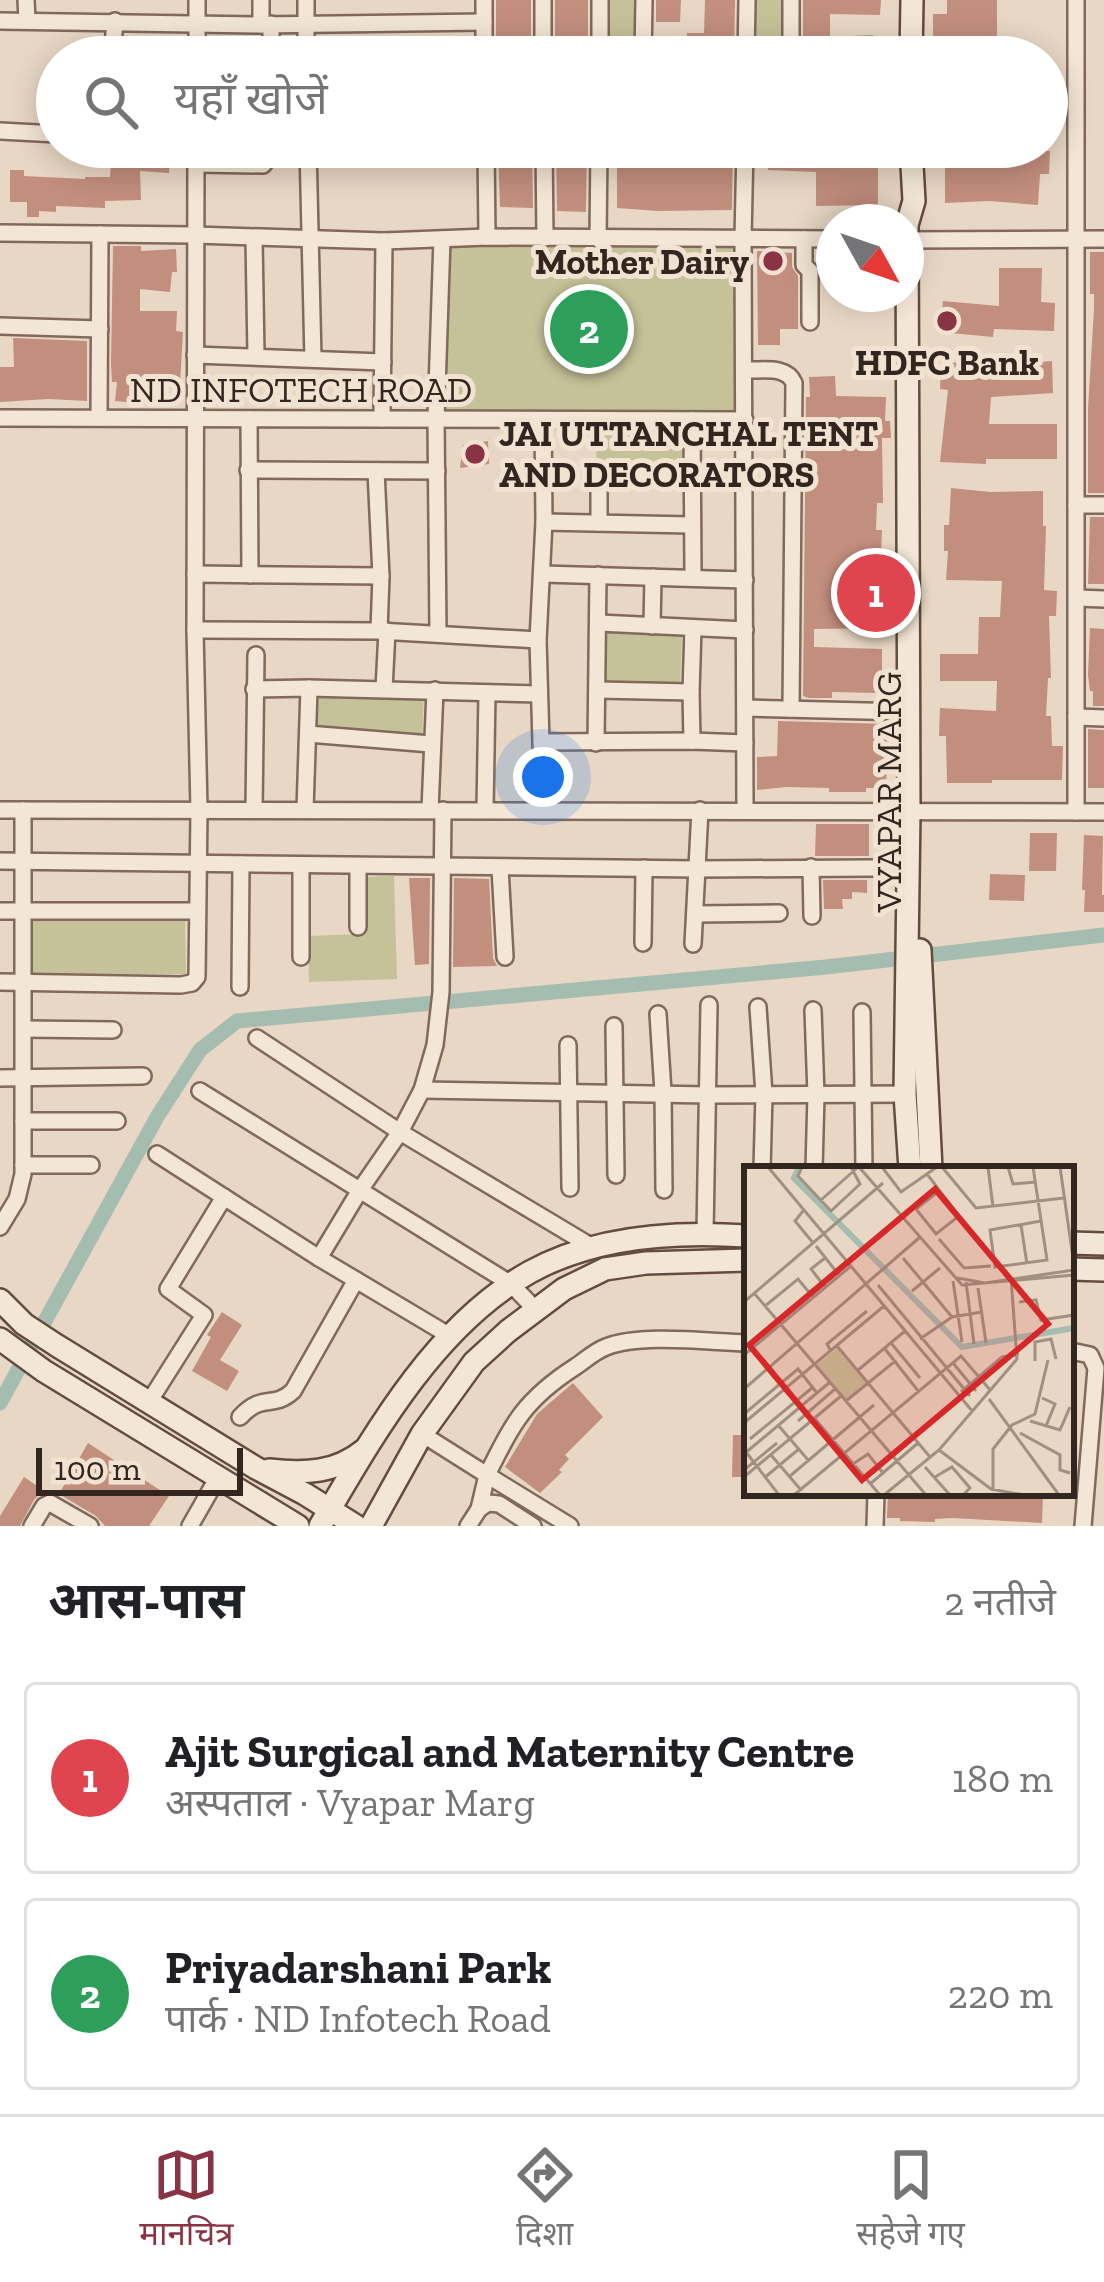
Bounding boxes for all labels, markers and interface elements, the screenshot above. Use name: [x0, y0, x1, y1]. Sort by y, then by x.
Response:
search box: [36, 36, 1068, 168]
icon: search: [78, 69, 144, 135]
text: यहाँ खोजें: [174, 72, 328, 126]
north arrow: [816, 204, 924, 312]
place label: Mother Dairy: [535, 240, 749, 283]
marker: Mother Dairy: [760, 248, 786, 274]
pin: 2: [550, 284, 628, 374]
marker: HDFC Bank: [934, 308, 960, 334]
place label: HDFC Bank: [855, 341, 1039, 384]
street label: ND INFOTECH ROAD: [130, 368, 472, 411]
place label: JAI UTTANCHAL TENT AND DECORATORS: [499, 412, 878, 496]
marker: JAI UTTANCHAL TENT AND DECORATORS: [462, 441, 488, 467]
pin: 1: [837, 548, 915, 638]
street label: VYAPAR MARG: [867, 672, 910, 913]
your location: [513, 747, 573, 807]
inset map: [744, 1166, 1074, 1496]
scale bar: [36, 1442, 243, 1495]
text: 100 m: [54, 1449, 141, 1488]
text: आस-पास: [48, 1570, 244, 1631]
text: 2 नतीजे: [944, 1578, 1056, 1625]
text: Ajit Surgical and Maternity Centre: [165, 1725, 854, 1779]
text: 1: [82, 1755, 98, 1802]
text: 180 m: [952, 1755, 1053, 1802]
text: अस्पताल · Vyapar Marg: [165, 1779, 535, 1826]
text: Priyadarshani Park: [165, 1941, 551, 1995]
text: 2: [80, 1971, 100, 2018]
text: 220 m: [948, 1971, 1053, 2018]
text: पार्क · ND Infotech Road: [165, 1995, 551, 2042]
tab: मानचित्र: [139, 2142, 234, 2258]
tab: दिशा: [512, 2142, 578, 2258]
tab: सहेजे गए: [856, 2142, 965, 2258]

